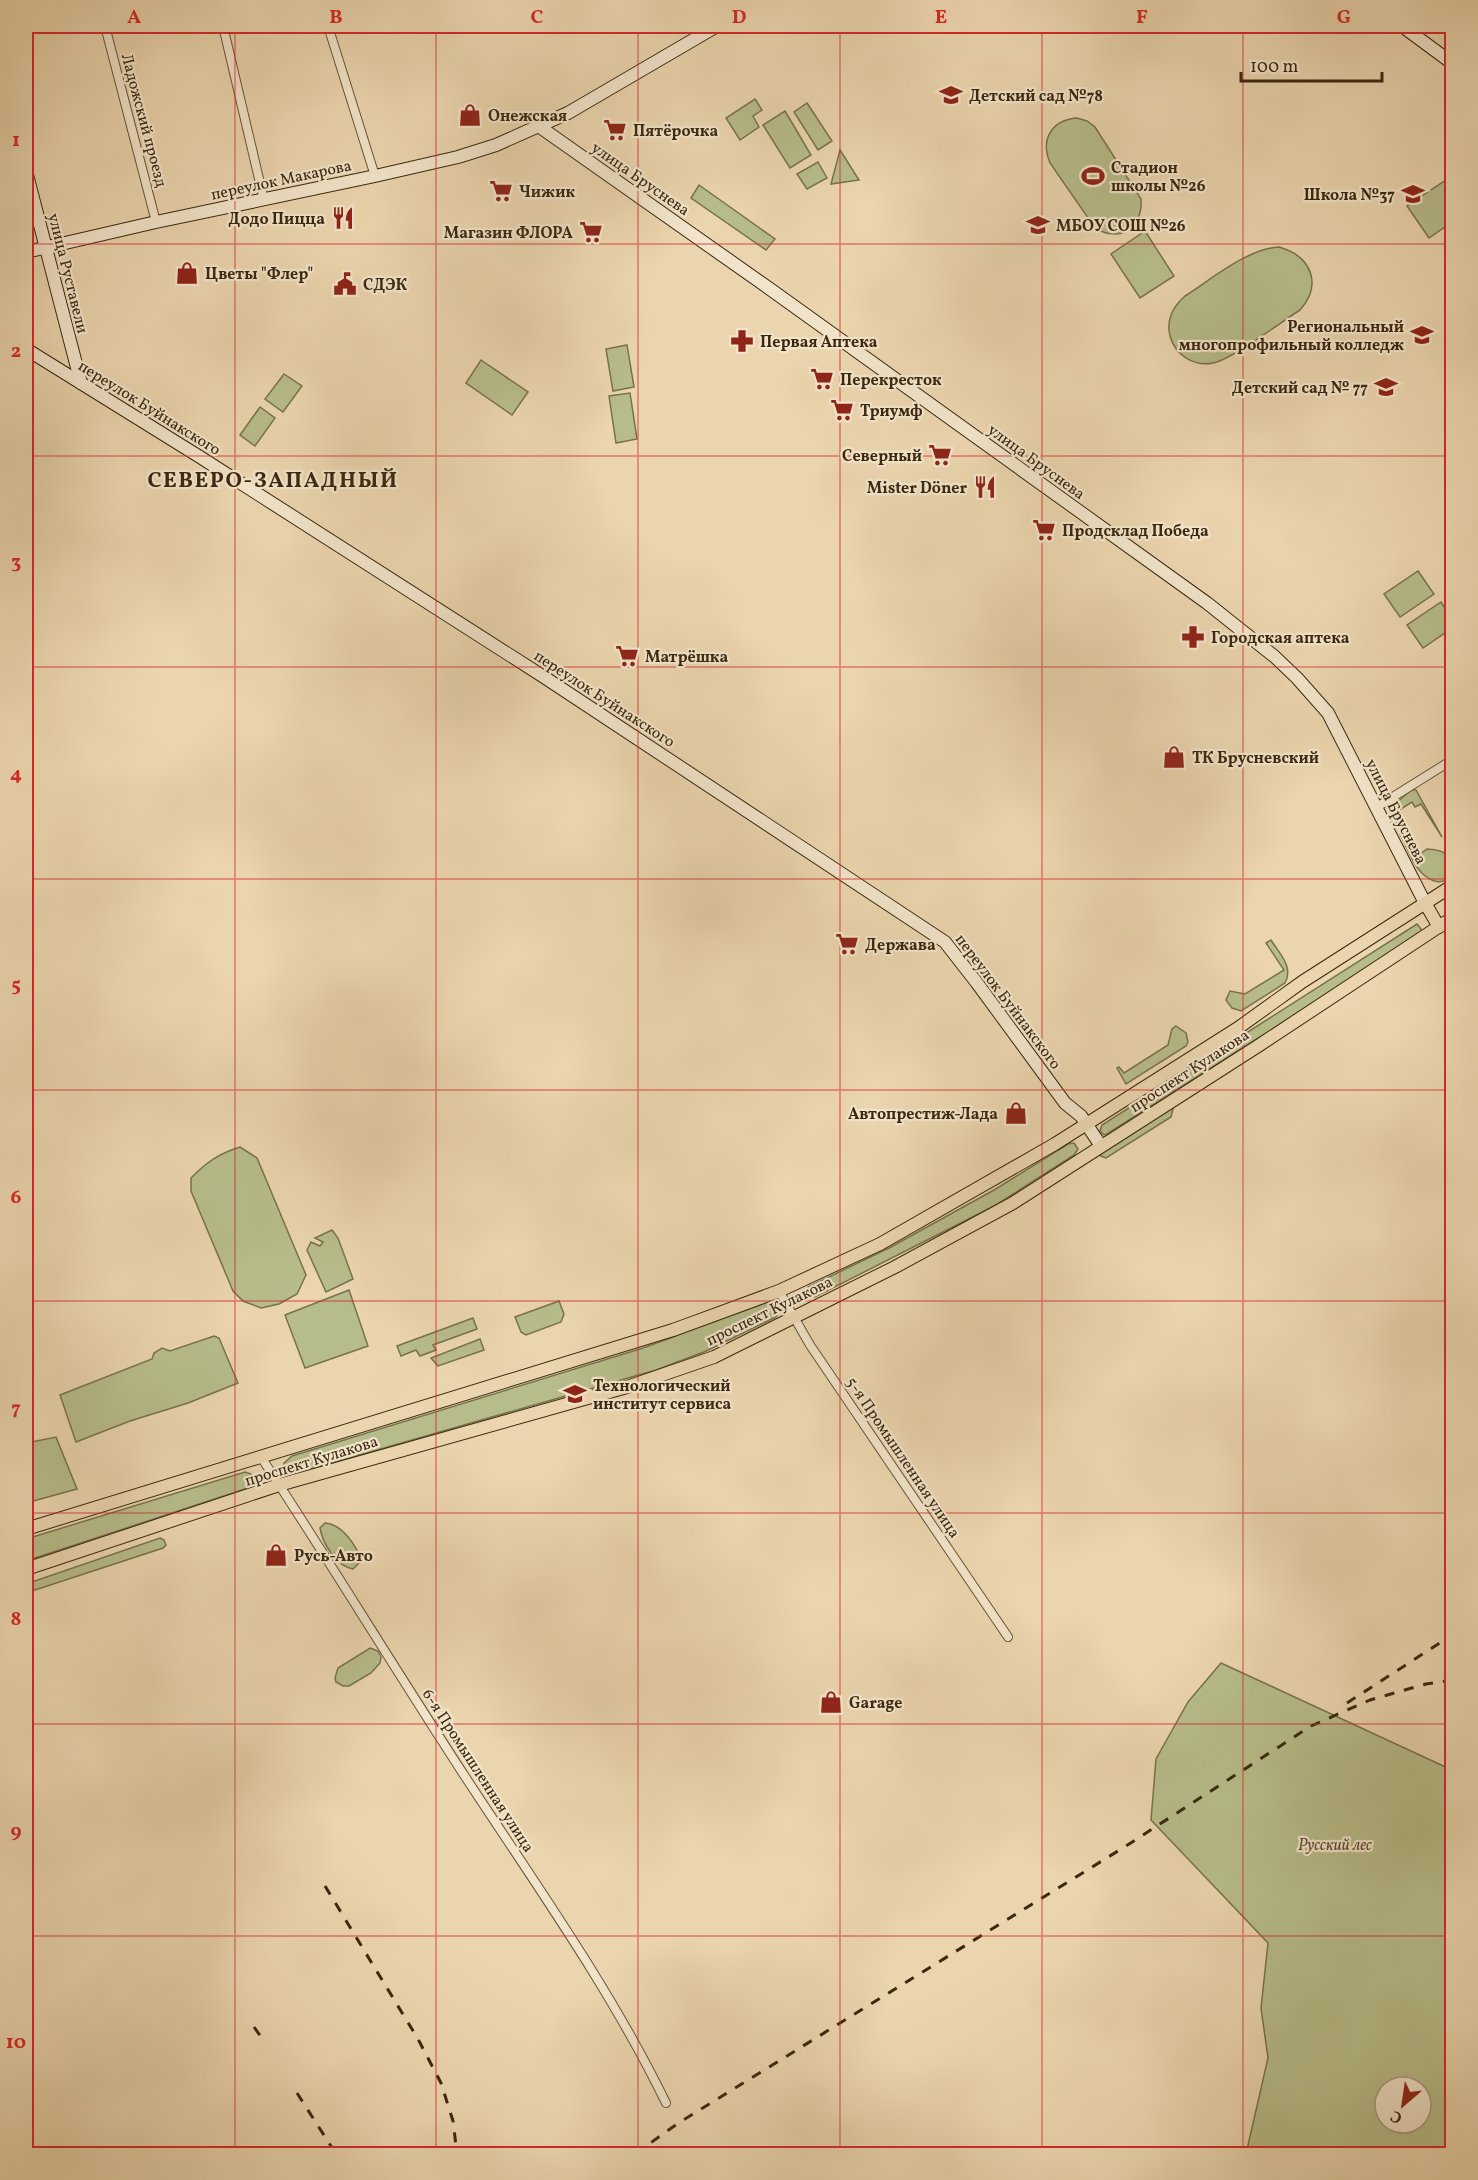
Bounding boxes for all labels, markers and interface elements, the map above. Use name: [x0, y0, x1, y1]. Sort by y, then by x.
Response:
text: A: [127, 4, 141, 32]
text: B: [329, 4, 343, 32]
text: C: [531, 4, 544, 32]
text: D: [732, 4, 746, 32]
text: E: [935, 4, 947, 32]
text: F: [1136, 4, 1148, 32]
text: G: [1337, 4, 1351, 32]
scale bar: [1241, 45, 1382, 83]
street label: Ладожский проезд: [115, 51, 171, 190]
text: 100 m: [1250, 55, 1299, 80]
school or university icon: Детский сад №78: [938, 82, 964, 108]
place label: Детский сад №78: [969, 86, 1103, 108]
shop icon: Онежская: [457, 102, 483, 128]
place label: Онежская: [488, 106, 567, 128]
supermarket icon: Пятёрочка: [602, 117, 628, 143]
place label: Пятёрочка: [633, 121, 718, 143]
text: 1: [12, 127, 20, 155]
street label: улица Бруснева: [586, 137, 694, 222]
street label: переулок Макарова: [209, 155, 354, 207]
place label: Стадион школы №26: [1111, 158, 1206, 198]
sports icon: Стадион школы №26: [1080, 163, 1106, 189]
supermarket icon: Чижик: [488, 178, 514, 204]
school or university icon: Школа №37: [1400, 181, 1426, 207]
place label: Чижик: [519, 182, 575, 204]
place label: Школа №37: [1304, 185, 1395, 207]
restaurant icon: Додо Пицца: [330, 205, 356, 231]
place label: Додо Пицца: [228, 209, 325, 231]
street label: улица Руставели: [42, 211, 93, 336]
school or university icon: МБОУ СОШ №26: [1025, 212, 1051, 238]
place label: МБОУ СОШ №26: [1056, 216, 1186, 238]
supermarket icon: Магазин ФЛОРА: [578, 219, 604, 245]
place label: Магазин ФЛОРА: [444, 223, 574, 245]
shop icon: Цветы "Флер": [174, 260, 200, 286]
place label: Цветы "Флер": [205, 264, 313, 286]
public building icon: СДЭК: [332, 271, 358, 297]
place label: СДЭК: [363, 275, 407, 297]
place label: Региональный многопрофильный колледж: [1179, 317, 1404, 357]
school or university icon: Региональный многопрофильный колледж: [1409, 322, 1435, 348]
pharmacy icon: Первая Аптека: [729, 328, 755, 354]
place label: Первая Аптека: [760, 332, 878, 354]
text: 2: [11, 338, 21, 366]
street label: переулок Буйнакского: [73, 356, 224, 462]
supermarket icon: Перекресток: [809, 366, 835, 392]
place label: Перекресток: [840, 370, 942, 392]
school or university icon: Детский сад № 77: [1373, 374, 1399, 400]
place label: Детский сад № 77: [1232, 378, 1368, 400]
supermarket icon: Триумф: [829, 397, 855, 423]
place label: Триумф: [860, 401, 923, 423]
street label: улица Бруснева: [983, 420, 1089, 506]
supermarket icon: Северный: [927, 442, 953, 468]
place label: Северный: [842, 446, 922, 468]
district label: СЕВЕРО-ЗАПАДНЫЙ: [147, 466, 399, 497]
restaurant icon: Mister Döner: [972, 474, 998, 500]
place label: Mister Döner: [867, 478, 967, 500]
supermarket icon: Продсклад Победа: [1031, 517, 1057, 543]
place label: Продсклад Победа: [1062, 521, 1209, 543]
text: 3: [11, 549, 21, 577]
pharmacy icon: Городская аптека: [1180, 624, 1206, 650]
place label: Городская аптека: [1211, 628, 1350, 650]
supermarket icon: Матрёшка: [614, 643, 640, 669]
street label: переулок Буйнакского: [529, 646, 679, 754]
place label: Матрёшка: [645, 647, 728, 669]
shop icon: ТК Брусневский: [1161, 744, 1187, 770]
place label: ТК Брусневский: [1192, 748, 1319, 770]
street label: улица Бруснева: [1359, 755, 1431, 868]
text: 4: [10, 761, 22, 789]
street label: переулок Буйнакского: [949, 930, 1066, 1074]
supermarket icon: Держава: [834, 931, 860, 957]
place label: Держава: [865, 935, 936, 957]
text: 5: [11, 972, 21, 1000]
street label: проспект Кулакова: [1126, 1025, 1254, 1119]
shop icon: Автопрестиж-Лада: [1003, 1100, 1029, 1126]
place label: Автопрестиж-Лада: [848, 1104, 998, 1126]
text: 6: [11, 1184, 22, 1212]
street label: проспект Кулакова: [703, 1272, 837, 1352]
street label: 5-я Промышленная улица: [840, 1373, 965, 1543]
place label: Технологический институт сервиса: [593, 1376, 731, 1416]
school or university icon: Технологический институт сервиса: [562, 1381, 588, 1407]
text: 7: [11, 1395, 21, 1423]
street label: проспект Кулакова: [242, 1431, 381, 1493]
shop icon: Русь-Авто: [263, 1542, 289, 1568]
place label: Русь-Авто: [294, 1546, 373, 1568]
text: 8: [11, 1606, 21, 1634]
street label: 6-я Промышленная улица: [416, 1685, 539, 1857]
shop icon: Garage: [818, 1689, 844, 1715]
place label: Garage: [849, 1693, 902, 1715]
text: 9: [10, 1818, 22, 1846]
park label: Русский лес: [1298, 1835, 1372, 1857]
text: 10: [6, 2029, 26, 2057]
north arrow: [1373, 2075, 1433, 2135]
text: С: [1387, 2104, 1407, 2128]

